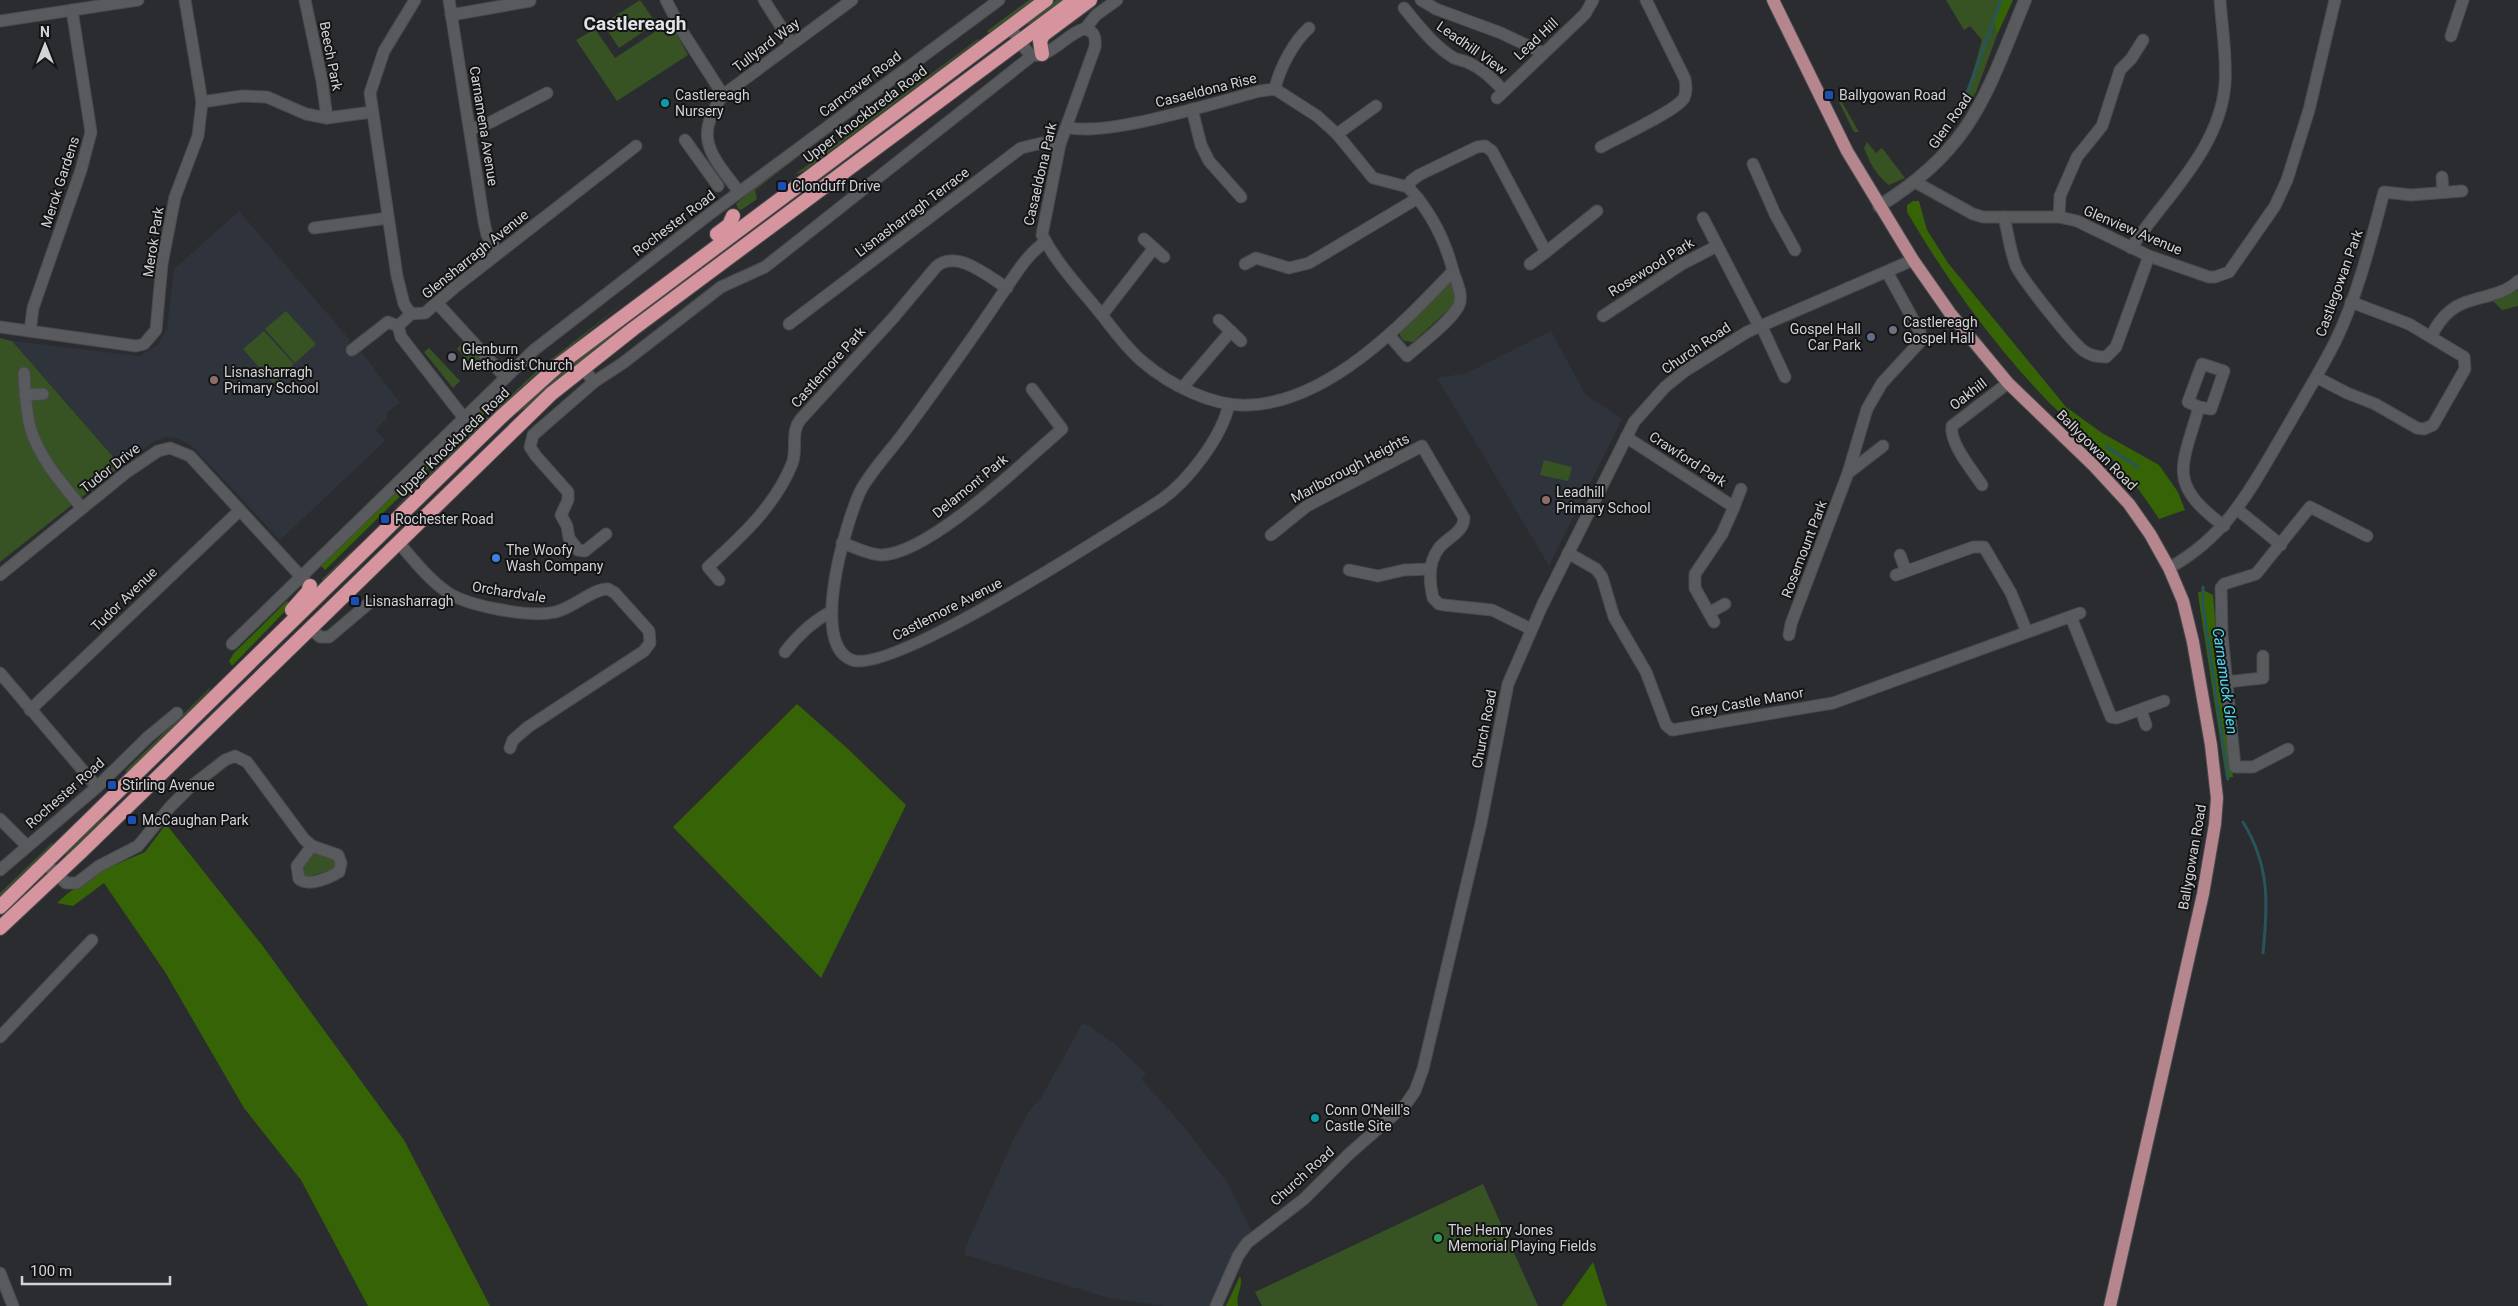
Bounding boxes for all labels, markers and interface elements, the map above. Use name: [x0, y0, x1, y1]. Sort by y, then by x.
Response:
district label: Castlereagh: [584, 12, 686, 35]
street label: Tullyard Way: [730, 15, 803, 75]
street label: Lead Hill: [1511, 15, 1561, 63]
street label: Leadhill View: [1434, 18, 1511, 78]
north arrow: [20, 20, 70, 70]
street label: Beech Park: [316, 20, 346, 93]
text: N: [40, 24, 50, 40]
street label: Carncaver Road: [816, 48, 904, 120]
street label: Upper Knockbreda Road: [800, 62, 930, 166]
street label: Carnamena Avenue: [467, 65, 501, 187]
street label: Casaeldona Rise: [1154, 70, 1258, 110]
place label: Castlereagh Nursery: [675, 87, 750, 119]
place label: Ballygowan Road: [1839, 87, 1946, 103]
marker: Ballygowan Road: [1823, 89, 1835, 101]
street label: Glen Road: [1925, 90, 1975, 152]
marker: Castlereagh Nursery: [659, 97, 671, 109]
street label: Casaeldona Park: [1020, 120, 1060, 227]
street label: Merok Gardens: [38, 134, 82, 230]
street label: Lisnasharragh Terrace: [852, 164, 972, 260]
place label: Clonduff Drive: [792, 178, 881, 194]
marker: Clonduff Drive: [776, 180, 788, 192]
street label: Rochester Road: [630, 187, 718, 259]
street label: Glenview Avenue: [2081, 202, 2185, 258]
street label: Merok Park: [140, 205, 167, 278]
street label: Glensharragh Avenue: [419, 206, 531, 302]
street label: Castlegowan Park: [2312, 226, 2366, 339]
street label: Rosewood Park: [1605, 234, 1697, 300]
place label: Castlereagh Gospel Hall: [1903, 314, 1978, 346]
street label: Church Road: [1658, 319, 1734, 377]
place label: Gospel Hall Car Park: [1790, 321, 1862, 353]
street label: Castlemore Park: [787, 323, 869, 411]
marker: Castlereagh Gospel Hall: [1887, 324, 1899, 336]
marker: Gospel Hall Car Park: [1865, 331, 1877, 343]
place label: Glenburn Methodist Church: [462, 341, 573, 373]
marker: Glenburn Methodist Church: [446, 351, 458, 363]
place label: Lisnasharragh Primary School: [224, 364, 319, 396]
marker: Lisnasharragh Primary School: [208, 374, 220, 386]
street label: Oakhill: [1946, 375, 1990, 413]
street label: Upper Knockbreda Road: [393, 384, 513, 500]
street label: Ballygowan Road: [2054, 407, 2140, 493]
street label: Crawford Park: [1646, 428, 1730, 490]
street label: Marlborough Heights: [1288, 430, 1412, 506]
street label: Tudor Drive: [77, 440, 143, 496]
street label: Delamont Park: [929, 450, 1011, 521]
place label: Leadhill Primary School: [1556, 484, 1651, 516]
marker: Leadhill Primary School: [1540, 494, 1552, 506]
street label: Rosemount Park: [1778, 497, 1830, 600]
place label: Rochester Road: [395, 511, 494, 527]
marker: Rochester Road: [379, 513, 391, 525]
place label: The Woofy Wash Company: [506, 542, 604, 574]
marker: The Woofy Wash Company: [490, 552, 502, 564]
street label: Tudor Avenue: [88, 564, 160, 634]
street label: Castlemore Avenue: [889, 574, 1005, 644]
street label: Orchardvale: [471, 578, 547, 606]
place label: Lisnasharragh: [365, 593, 453, 609]
marker: Lisnasharragh: [349, 595, 361, 607]
water label: Carnamuck Glen: [2209, 627, 2241, 735]
street label: Grey Castle Manor: [1689, 684, 1805, 720]
street label: Church Road: [1469, 688, 1499, 770]
street label: Rochester Road: [23, 755, 107, 831]
place label: Stirling Avenue: [122, 777, 215, 793]
marker: Stirling Avenue: [106, 779, 118, 791]
street label: Ballygowan Road: [2175, 803, 2209, 911]
place label: McCaughan Park: [142, 812, 250, 828]
marker: McCaughan Park: [126, 814, 138, 826]
place label: Conn O'Neill's Castle Site: [1325, 1102, 1410, 1134]
marker: Conn O'Neill's Castle Site: [1309, 1112, 1321, 1124]
street label: Church Road: [1267, 1143, 1337, 1209]
place label: The Henry Jones Memorial Playing Fields: [1448, 1222, 1596, 1254]
marker: The Henry Jones Memorial Playing Fields: [1432, 1232, 1444, 1244]
scale bar: [22, 1254, 170, 1286]
text: 100 m: [30, 1262, 72, 1280]

